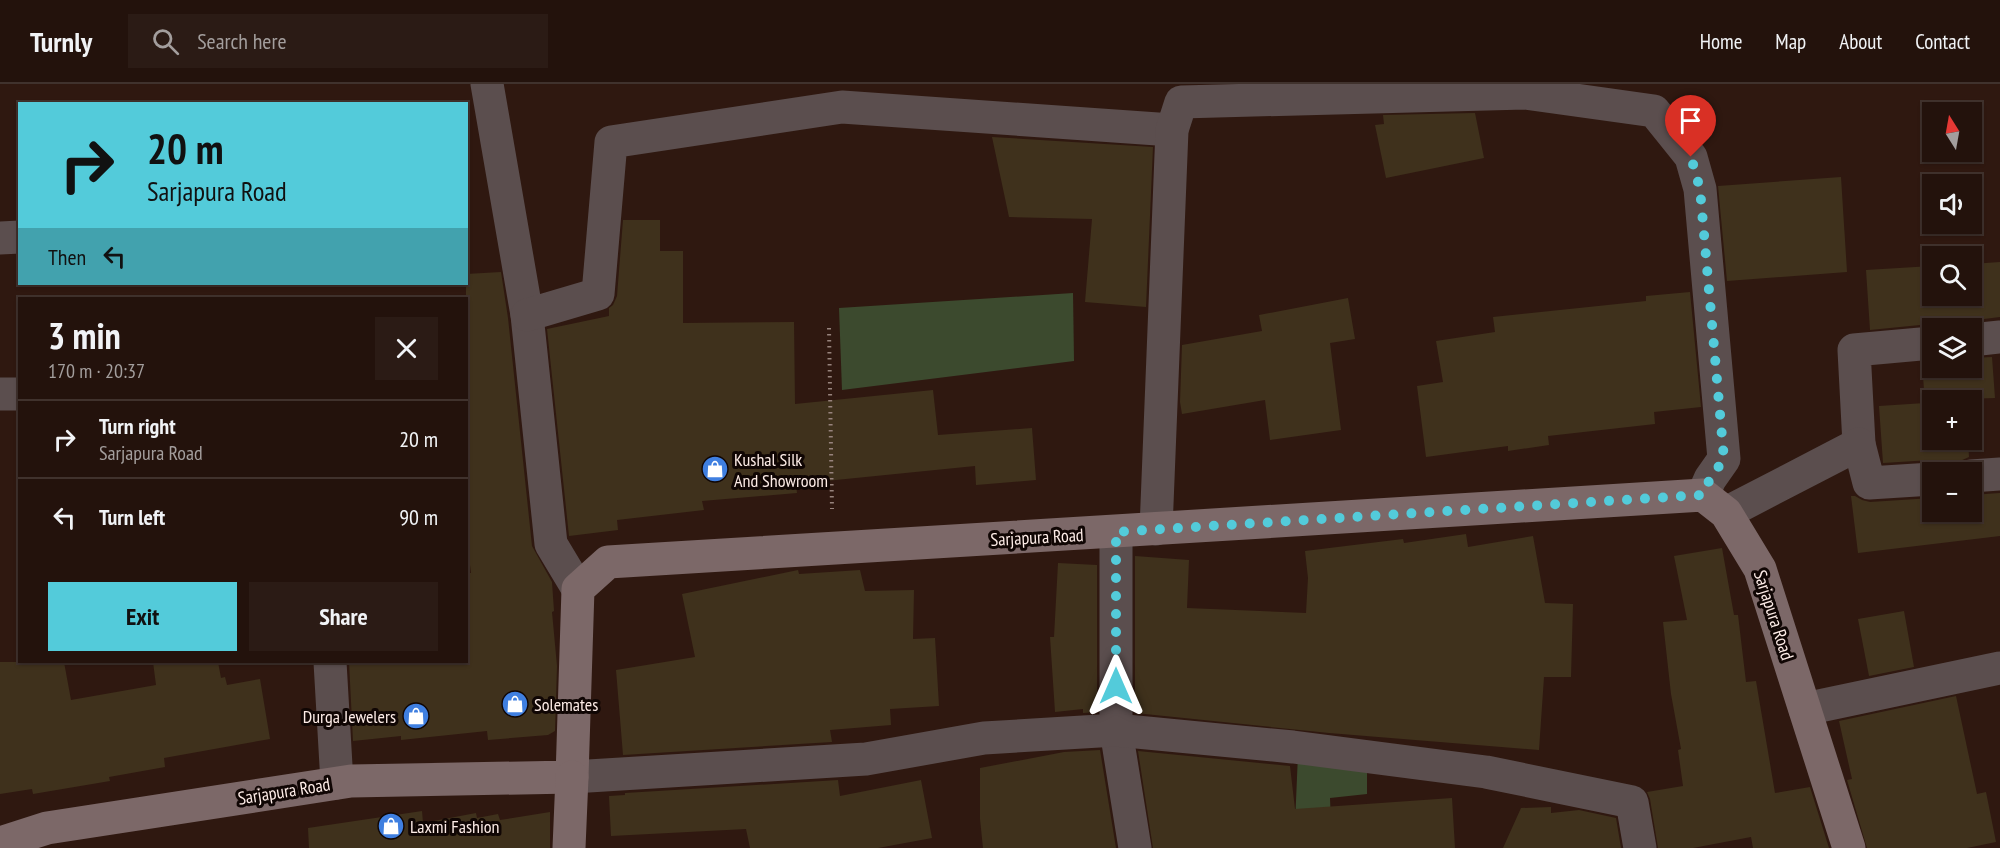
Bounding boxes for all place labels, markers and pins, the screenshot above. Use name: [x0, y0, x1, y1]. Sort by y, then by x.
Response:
pin: [1665, 95, 1716, 157]
place label: Kushal Silk And Showroom: [734, 448, 828, 492]
shop icon: Kushal Silk And Showroom: [700, 454, 730, 484]
shop icon: Solemates: [500, 689, 530, 719]
place label: Solemates: [534, 693, 598, 716]
shop icon: Durga Jewelers: [401, 701, 431, 731]
place label: Durga Jewelers: [303, 705, 396, 728]
shop icon: Laxmi Fashion: [376, 811, 406, 841]
place label: Laxmi Fashion: [410, 815, 500, 838]

